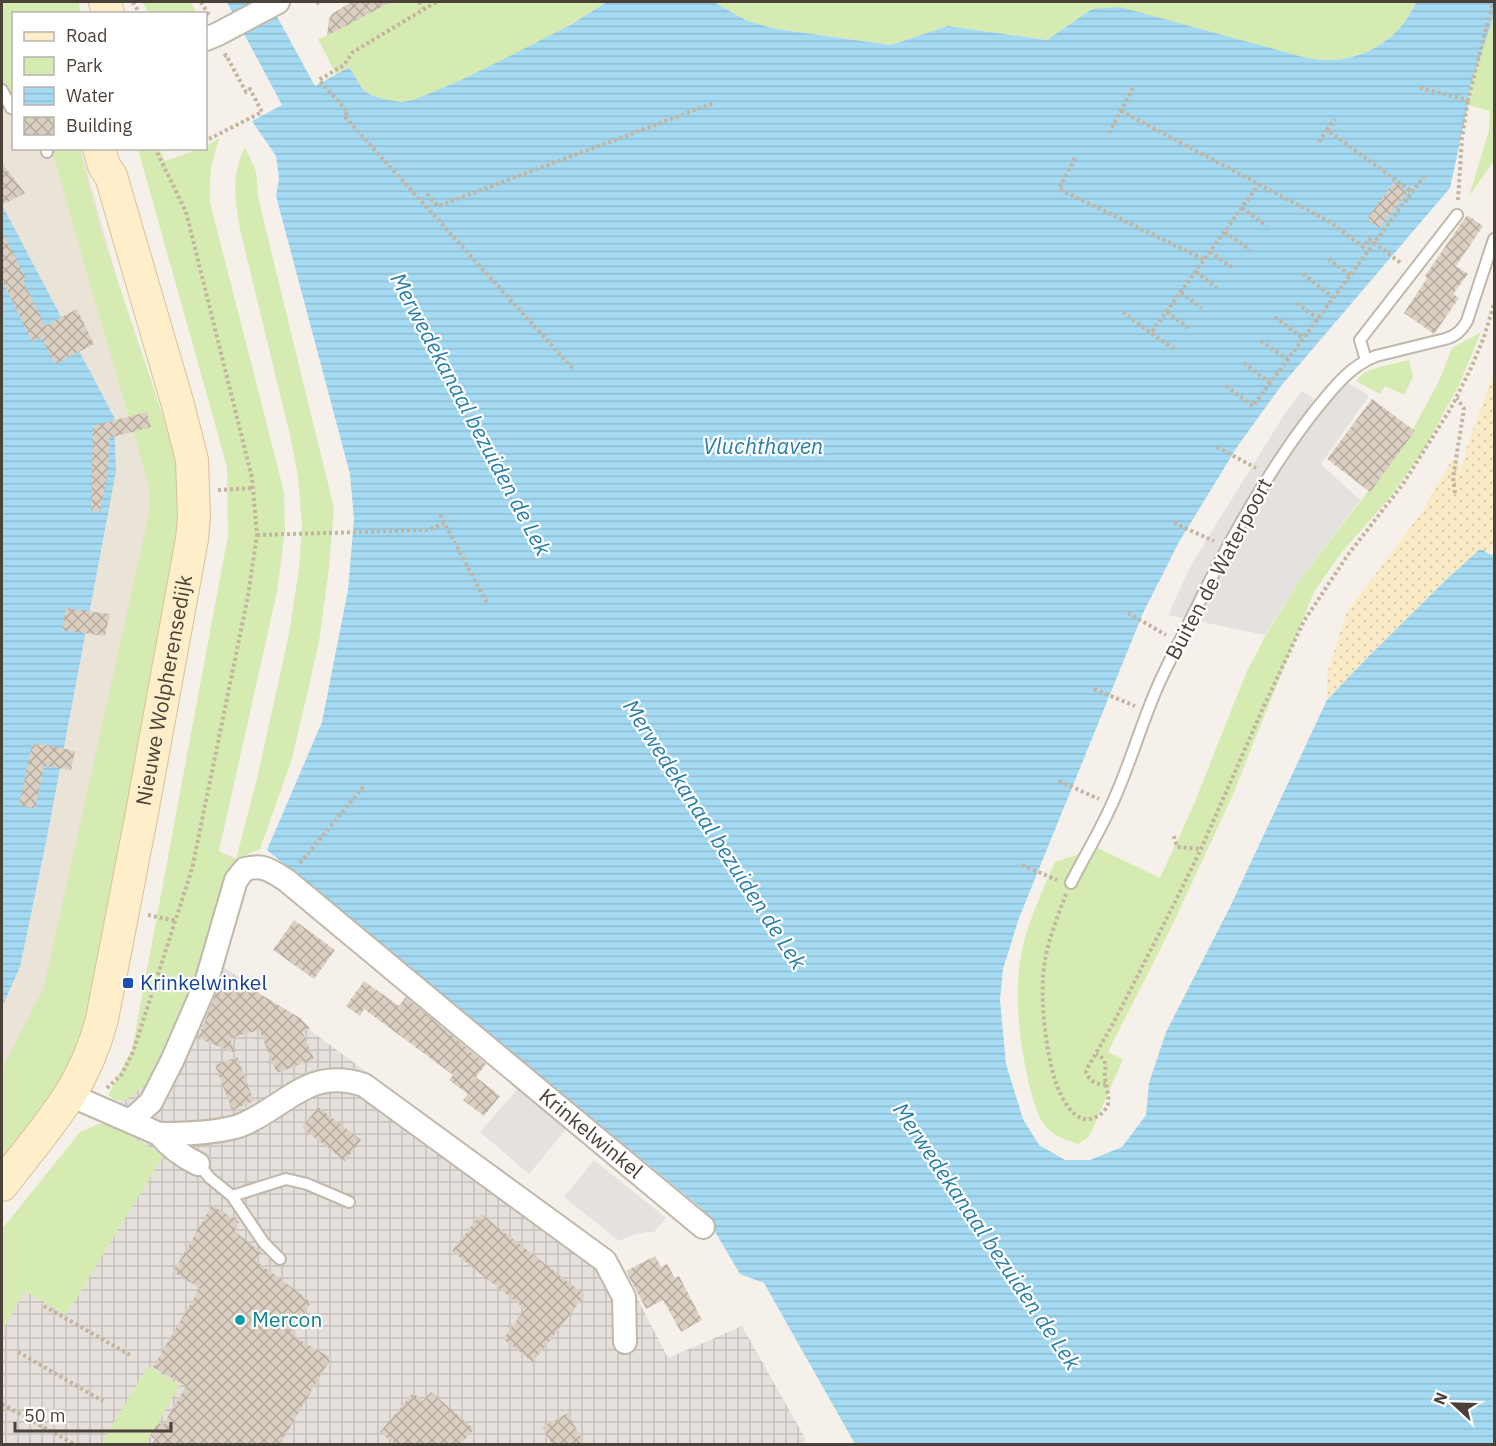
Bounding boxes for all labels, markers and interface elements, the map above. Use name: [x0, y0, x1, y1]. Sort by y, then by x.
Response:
legend: [12, 12, 207, 150]
text: Road: [66, 24, 107, 47]
text: Park: [66, 54, 103, 77]
text: Water: [66, 84, 115, 107]
text: Building: [66, 114, 133, 137]
water label: Merwedekanaal bezuiden de Lek: [384, 267, 559, 561]
water label: Vluchthaven: [703, 431, 823, 460]
street label: Buiten de Waterpoort: [1158, 473, 1278, 664]
street label: Nieuwe Wolpherensedijk: [129, 572, 198, 808]
water label: Merwedekanaal bezuiden de Lek: [617, 693, 814, 975]
place label: Krinkelwinkel: [140, 968, 267, 996]
marker: Krinkelwinkel: [121, 976, 135, 990]
street label: Krinkelwinkel: [534, 1081, 650, 1185]
water label: Merwedekanaal bezuiden de Lek: [887, 1096, 1088, 1375]
place label: Mercon: [252, 1305, 322, 1333]
marker: Mercon: [233, 1313, 247, 1327]
north arrow: [1424, 1374, 1484, 1434]
text: N: [1429, 1389, 1452, 1408]
scale bar: [15, 1395, 171, 1433]
text: 50 m: [24, 1404, 66, 1427]

